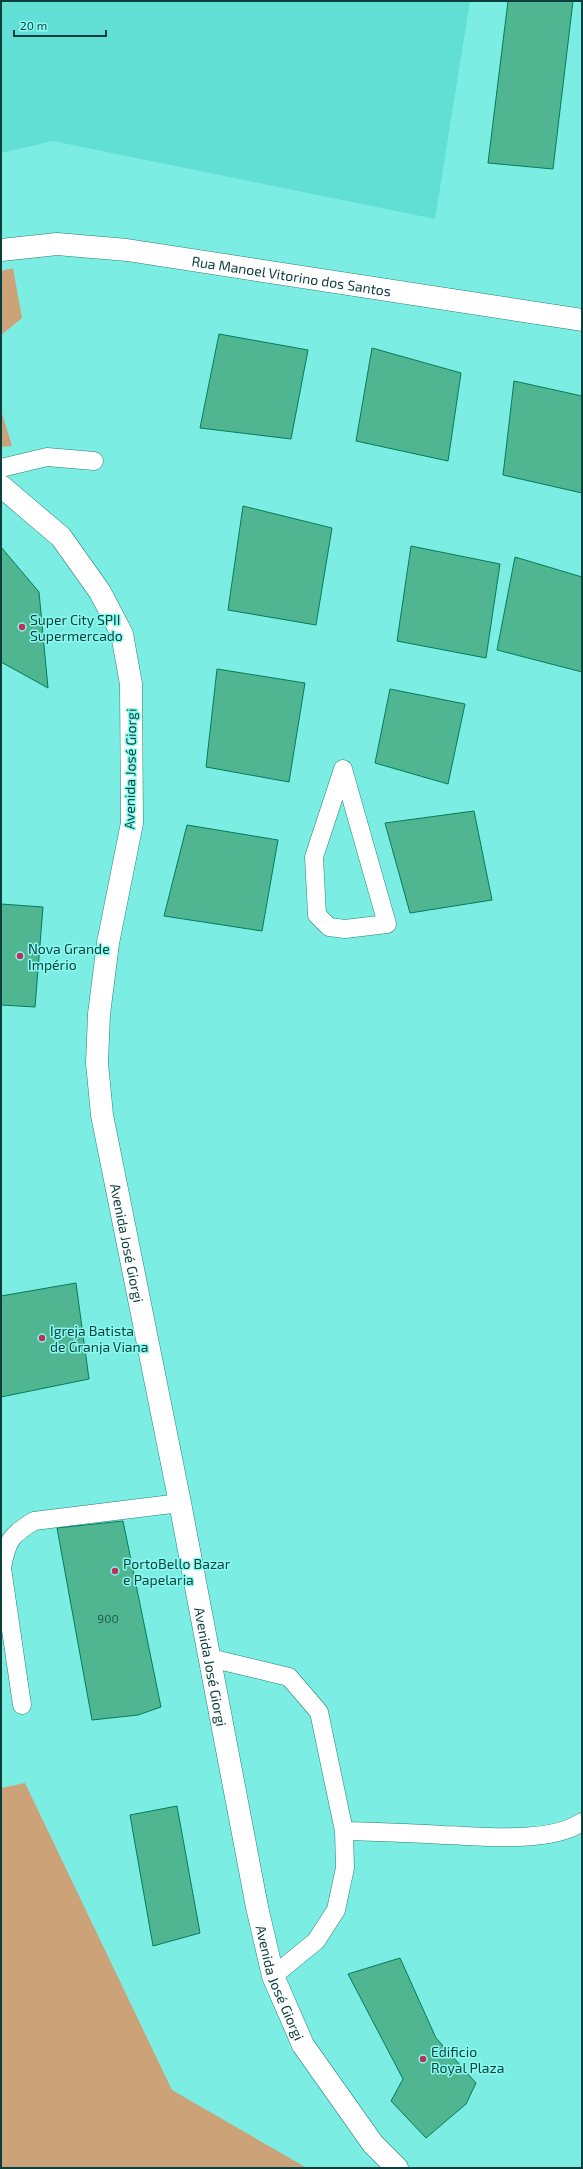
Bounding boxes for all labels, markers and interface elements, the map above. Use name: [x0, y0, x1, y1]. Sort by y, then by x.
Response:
scale bar: [14, 12, 106, 38]
text: 20 m: [20, 18, 47, 32]
street label: Rua Manoel Vitorino dos Santos: [191, 252, 392, 299]
place label: Super City SPII Supermercado: [30, 611, 123, 644]
marker: Super City SPII Supermercado: [17, 622, 27, 632]
street label: Avenida José Giorgi: [120, 708, 140, 830]
place label: Nova Grande Império: [28, 940, 110, 973]
marker: Nova Grande Império: [15, 951, 25, 961]
street label: Avenida José Giorgi: [107, 1182, 148, 1304]
place label: Igreja Batista de Granja Viana: [50, 1322, 148, 1355]
marker: Igreja Batista de Granja Viana: [37, 1333, 47, 1343]
place label: PortoBello Bazar e Papelaria: [123, 1555, 231, 1588]
marker: PortoBello Bazar e Papelaria: [110, 1566, 120, 1576]
street label: Avenida José Giorgi: [192, 1606, 231, 1728]
house number: 900: [97, 1611, 119, 1625]
street label: Avenida José Giorgi: [253, 1923, 308, 2043]
place label: Edificio Royal Plaza: [431, 2043, 504, 2076]
marker: Edificio Royal Plaza: [418, 2054, 428, 2064]

